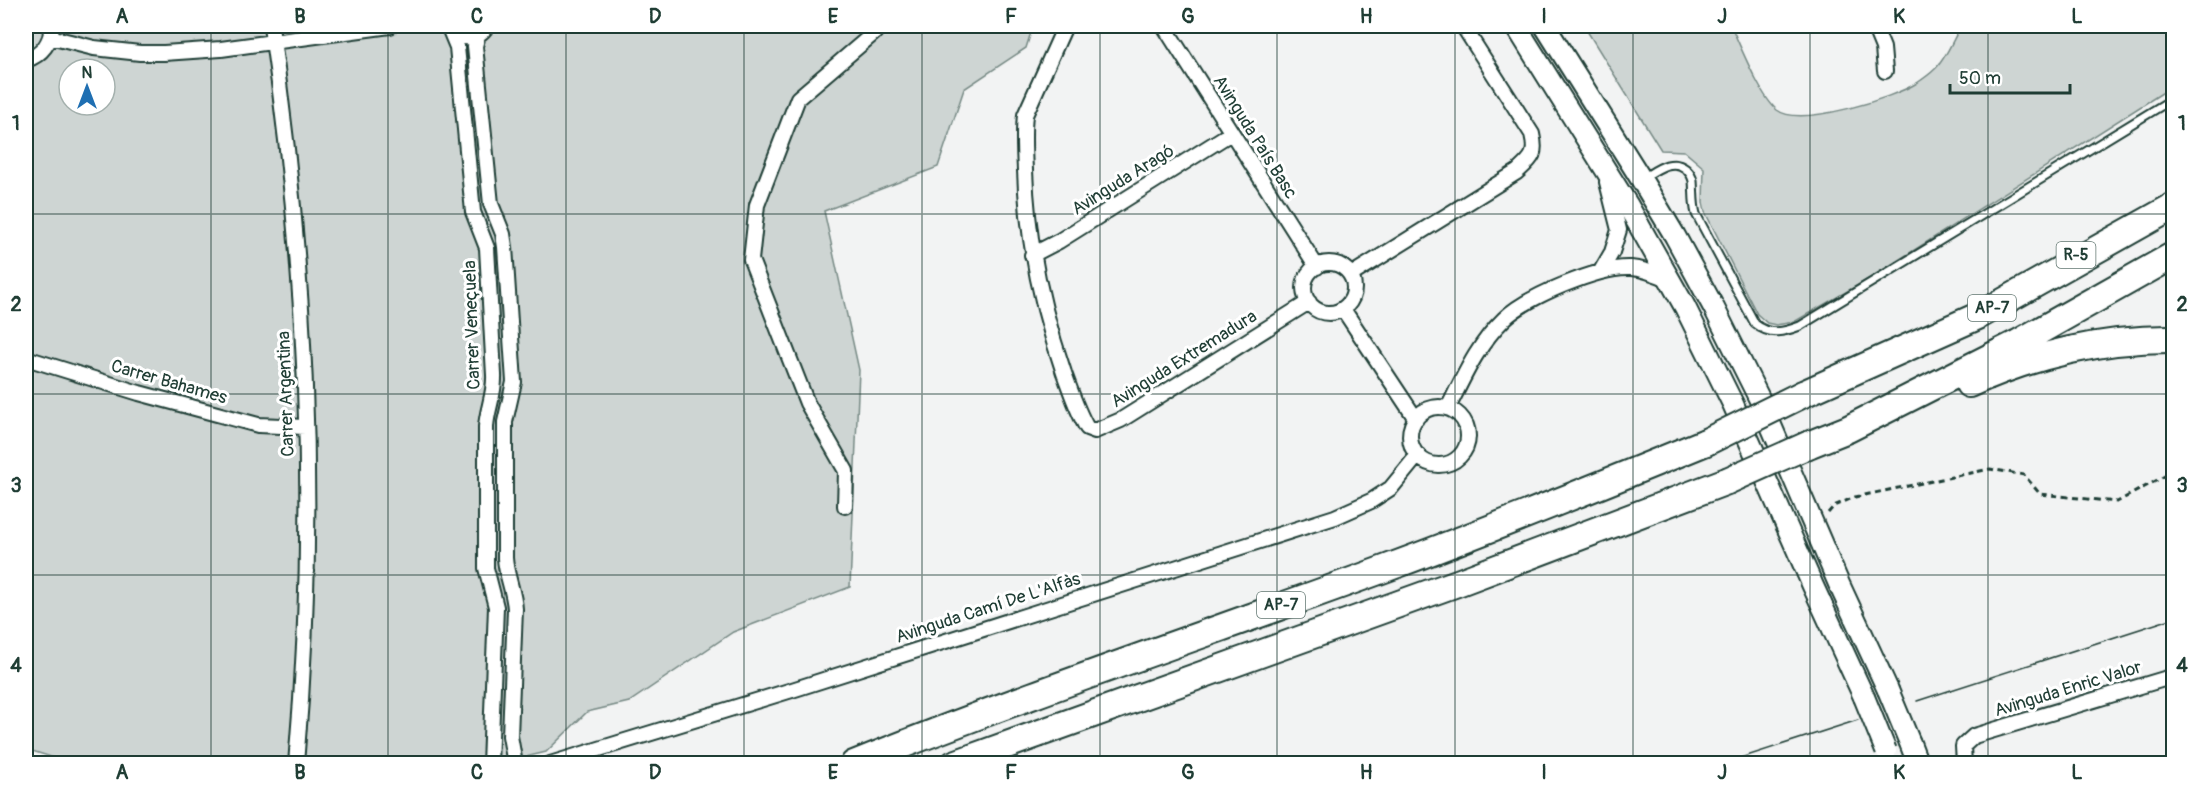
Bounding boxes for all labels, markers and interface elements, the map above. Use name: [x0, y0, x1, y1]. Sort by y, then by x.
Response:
text: A: [116, 4, 129, 29]
text: B: [294, 4, 306, 29]
text: C: [471, 4, 483, 29]
text: D: [649, 4, 662, 29]
text: E: [828, 4, 839, 29]
text: F: [1005, 4, 1017, 29]
text: G: [1181, 4, 1195, 29]
text: H: [1360, 4, 1373, 29]
text: I: [1541, 4, 1547, 29]
text: J: [1717, 4, 1727, 29]
text: K: [1893, 4, 1905, 29]
text: L: [2071, 4, 2083, 29]
north arrow: [57, 57, 117, 117]
scale bar: [1950, 57, 2070, 95]
text: N: [82, 63, 93, 83]
text: 50 m: [1959, 67, 2001, 90]
street label: Avinguda País Basc: [1208, 71, 1302, 203]
text: 1: [12, 111, 20, 136]
text: 1: [2178, 111, 2186, 136]
street label: Avinguda Aragó: [1068, 139, 1179, 221]
road number: R-5: [2056, 242, 2096, 268]
street label: Carrer Veneçuela: [458, 260, 486, 390]
text: 2: [10, 292, 22, 317]
text: 2: [2176, 292, 2188, 317]
road number: AP-7: [1968, 295, 2016, 321]
street label: Avinguda Extremadura: [1107, 305, 1261, 413]
street label: Carrer Argentina: [272, 331, 300, 457]
street label: Carrer Bahames: [108, 354, 230, 410]
text: 3: [10, 473, 22, 498]
text: 3: [2176, 473, 2188, 498]
street label: Avinguda Camí De L'Alfàs: [893, 567, 1083, 649]
road number: AP-7: [1257, 592, 1305, 618]
text: 4: [10, 653, 22, 678]
text: 4: [2176, 653, 2188, 678]
street label: Avinguda Enric Valor: [1992, 655, 2145, 722]
text: A: [116, 760, 129, 785]
text: B: [294, 760, 306, 785]
text: C: [471, 760, 483, 785]
text: D: [649, 760, 662, 785]
text: E: [828, 760, 839, 785]
text: F: [1005, 760, 1017, 785]
text: G: [1181, 760, 1195, 785]
text: H: [1360, 760, 1373, 785]
text: I: [1541, 760, 1547, 785]
text: J: [1717, 760, 1727, 785]
text: K: [1893, 760, 1905, 785]
text: L: [2071, 760, 2083, 785]

